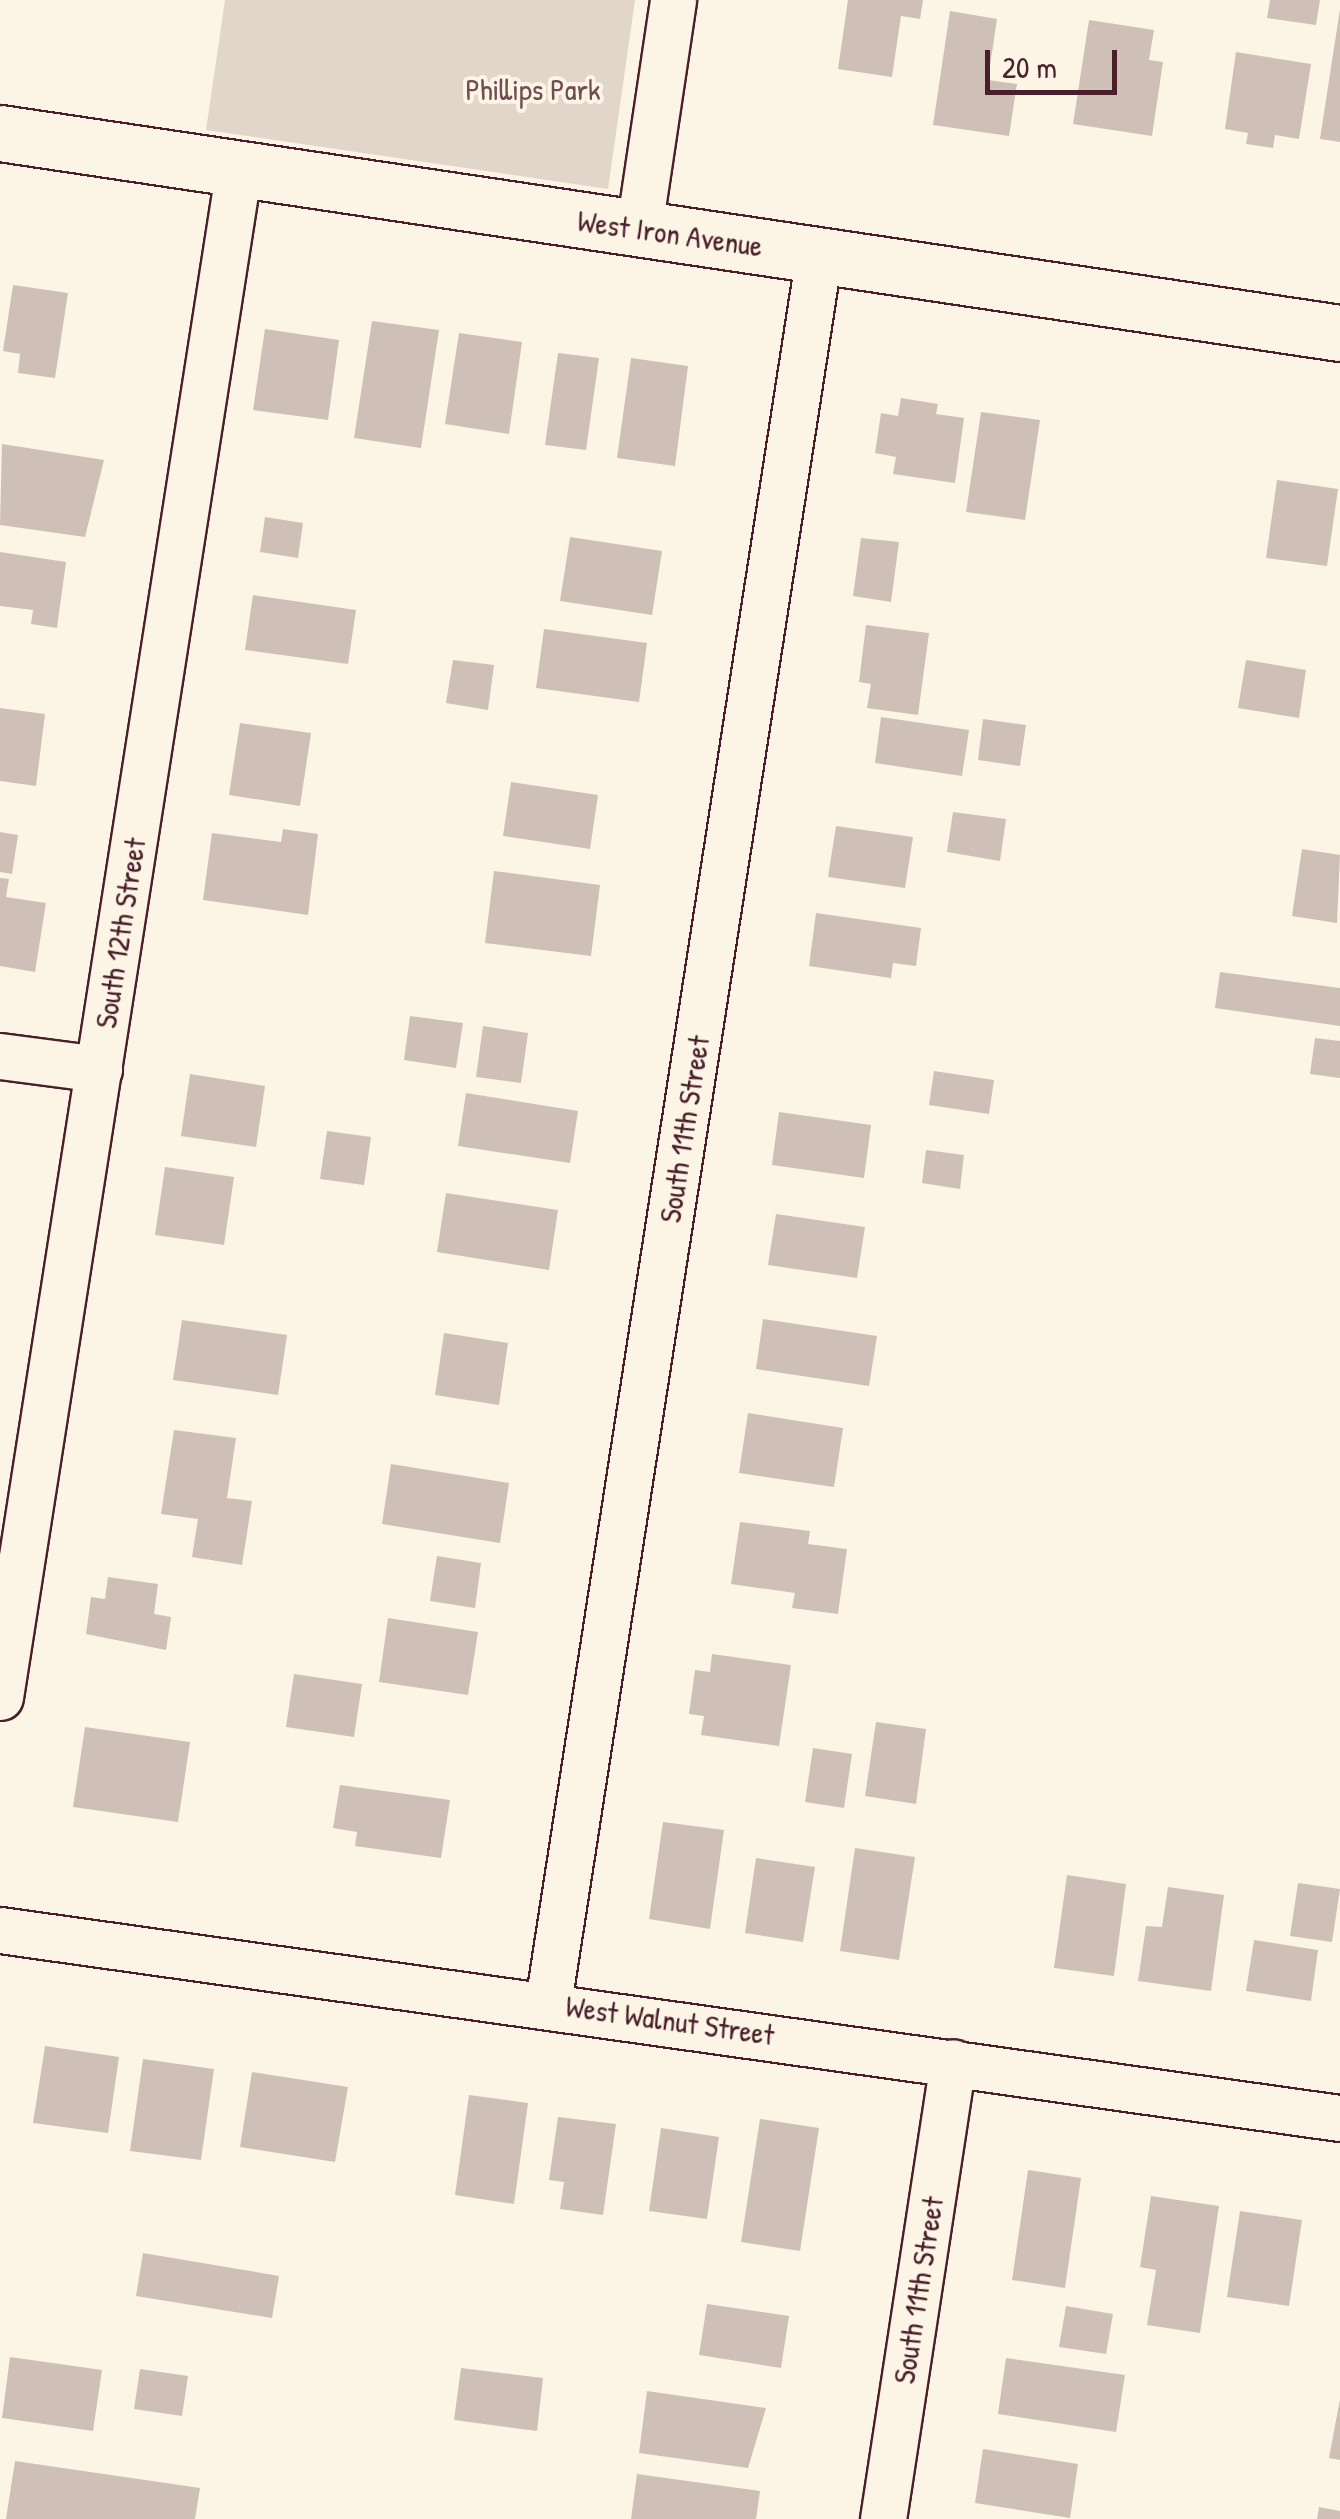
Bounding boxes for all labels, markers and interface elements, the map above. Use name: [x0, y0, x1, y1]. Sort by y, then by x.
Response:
scale bar: [990, 30, 1122, 92]
text: 20 m: [1002, 47, 1057, 87]
park label: Phillips Park: [466, 71, 600, 107]
street label: West Iron Avenue: [575, 202, 765, 264]
street label: South 12th Street: [87, 835, 153, 1031]
street label: South 11th Street: [651, 1033, 717, 1225]
street label: West Walnut Street: [564, 1988, 776, 2052]
street label: South 11th Street: [885, 2194, 951, 2386]

